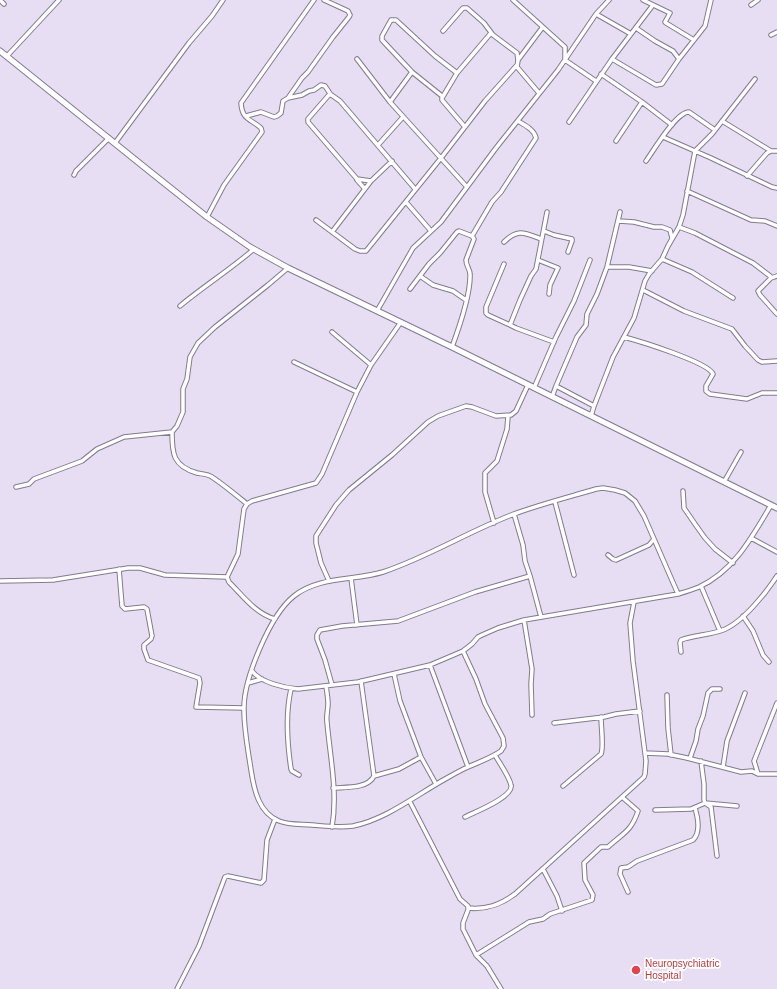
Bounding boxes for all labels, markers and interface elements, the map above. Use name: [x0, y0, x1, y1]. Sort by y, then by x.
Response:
place label: Neuropsychiatric Hospital: [645, 958, 719, 982]
marker: Neuropsychiatric Hospital: [630, 964, 642, 976]

